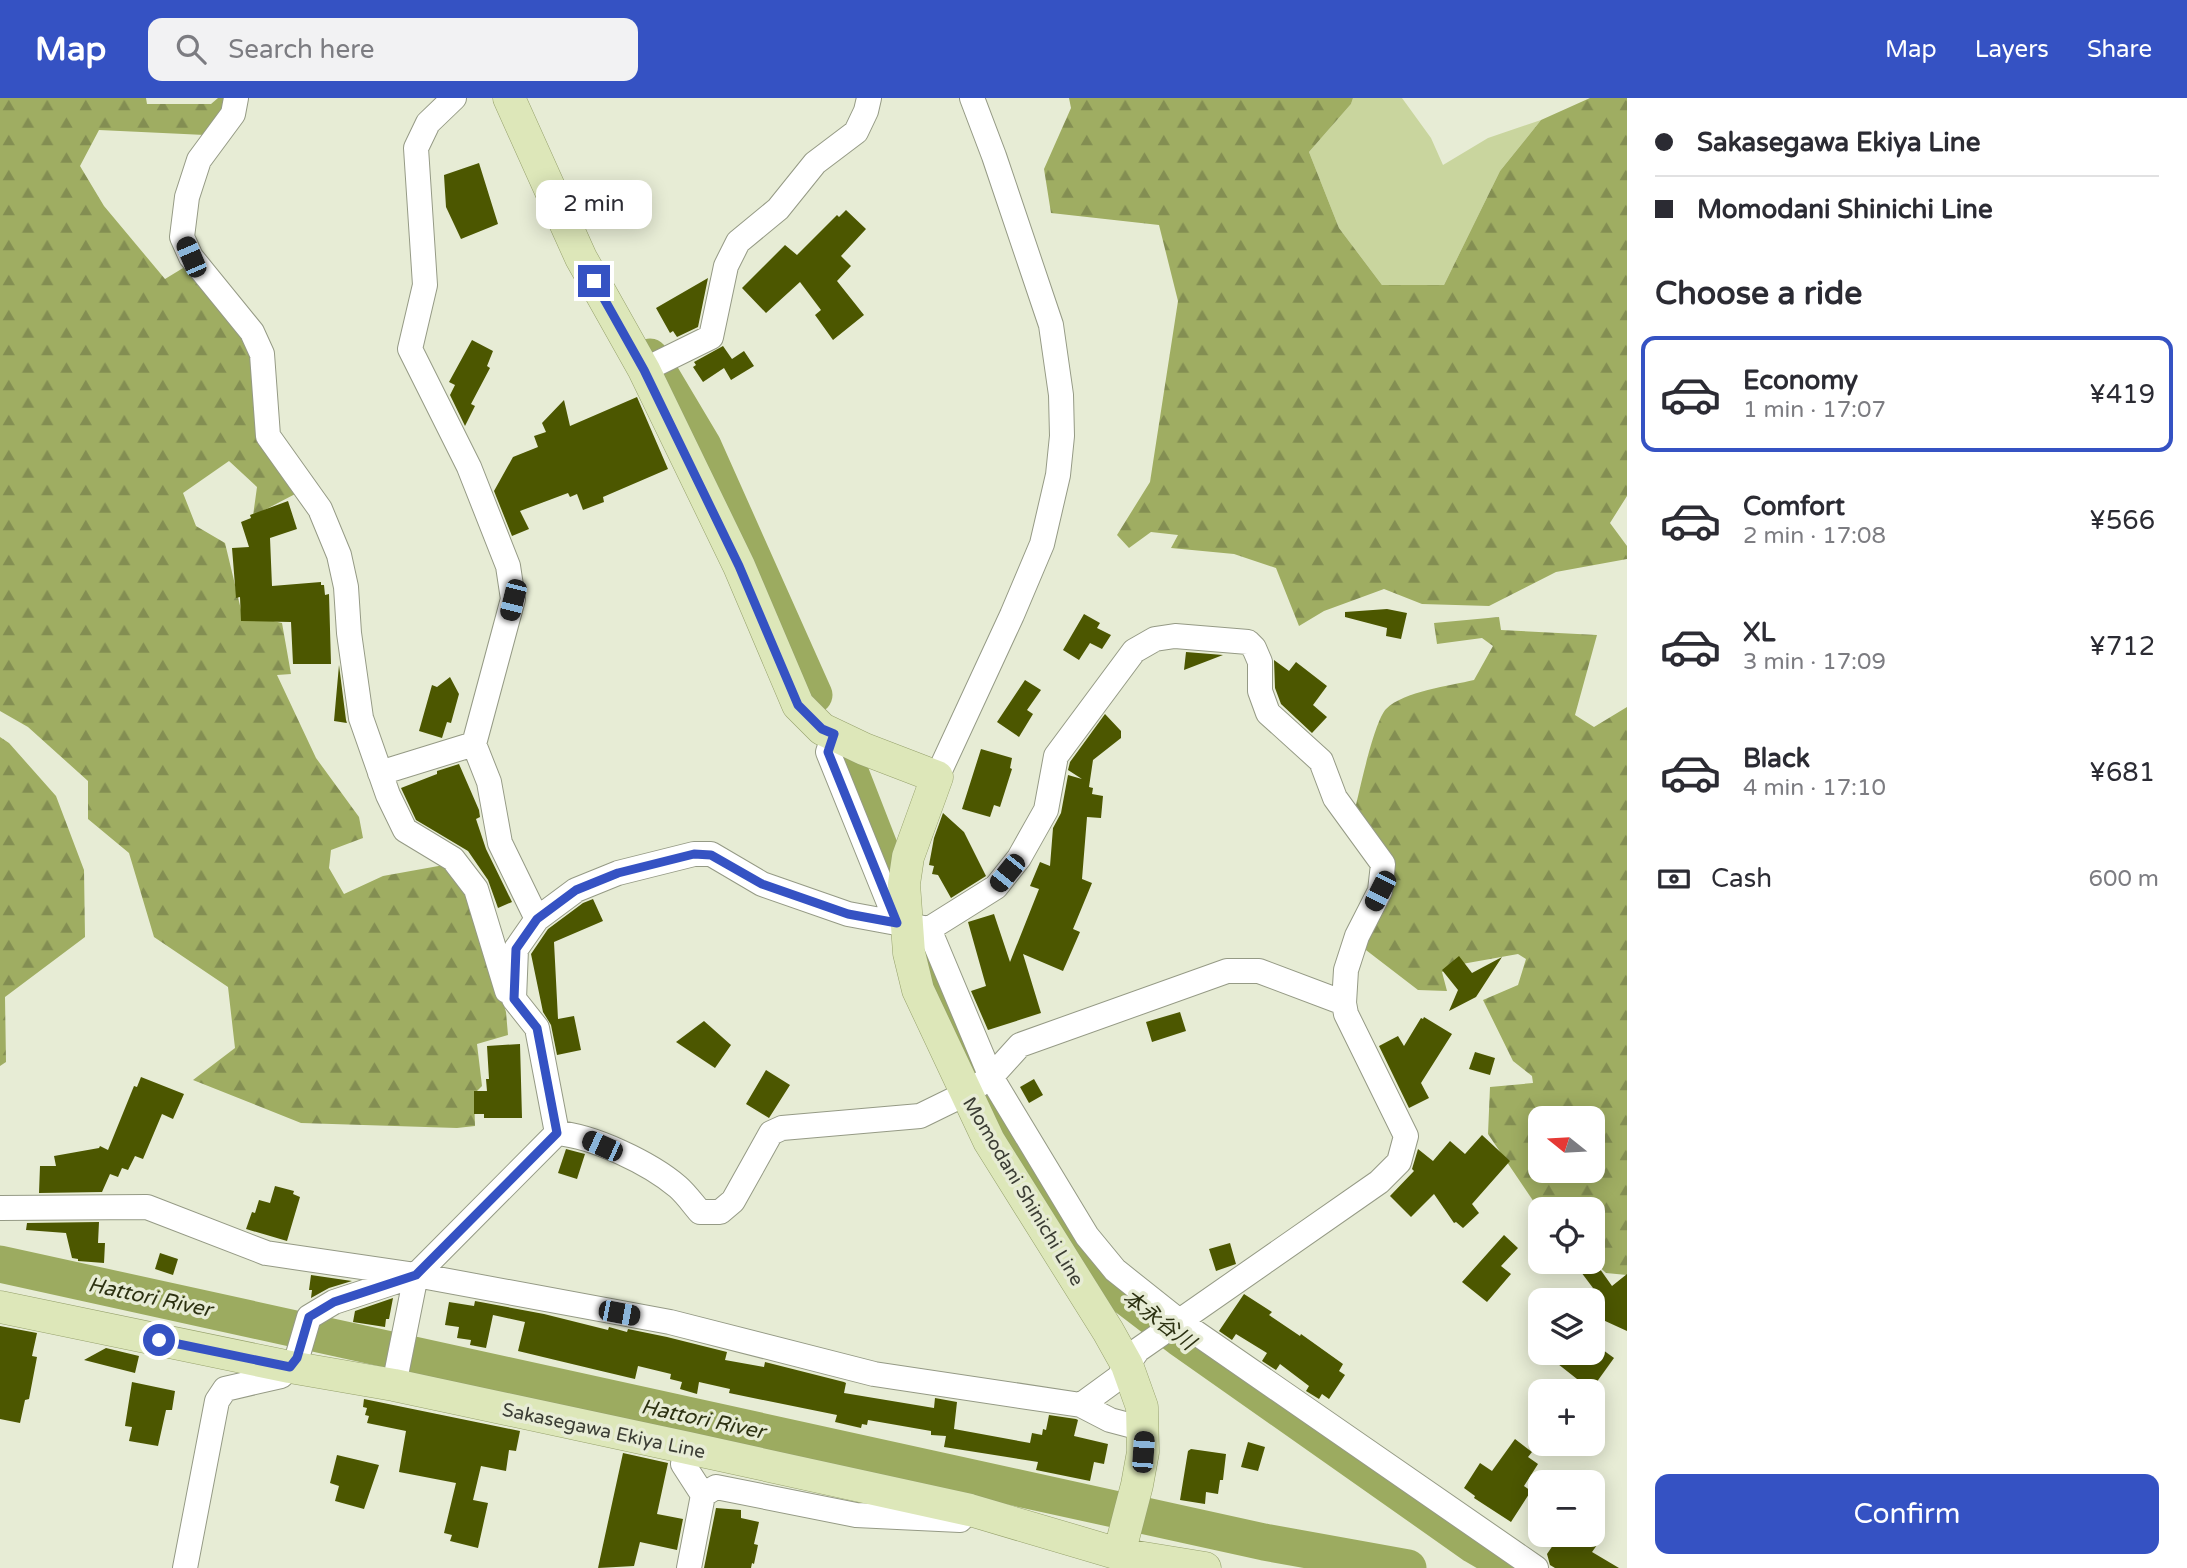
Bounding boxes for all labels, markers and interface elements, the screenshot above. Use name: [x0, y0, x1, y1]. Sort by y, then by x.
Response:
search box: [148, 18, 638, 81]
text: Map: [35, 30, 106, 69]
icon: search: [172, 30, 210, 68]
text: Search here: [228, 34, 374, 65]
text: Map: [1885, 35, 1937, 64]
text: Layers: [1975, 35, 2049, 64]
text: Share: [2087, 35, 2152, 64]
text: Sakasegawa Ekiya Line: [1697, 127, 1980, 158]
callout: 2 min: [536, 180, 652, 228]
text: 2 min: [563, 190, 625, 218]
text: Momodani Shinichi Line: [1697, 194, 1993, 225]
car: [174, 234, 209, 280]
route end: [578, 265, 610, 297]
text: Choose a ride: [1655, 275, 1862, 313]
icon: car: [1659, 363, 1722, 426]
text: Economy: [1743, 365, 1858, 396]
text: ¥419: [2089, 379, 2155, 410]
text: 1 min · 17:07: [1743, 396, 1886, 424]
icon: car: [1659, 489, 1722, 552]
text: Comfort: [1743, 491, 1845, 522]
text: ¥566: [2089, 505, 2155, 536]
text: 2 min · 17:08: [1743, 522, 1886, 550]
car: [498, 577, 529, 623]
icon: car: [1659, 615, 1722, 678]
text: XL: [1743, 617, 1775, 648]
text: ¥712: [2089, 631, 2155, 662]
text: 3 min · 17:09: [1743, 648, 1886, 676]
icon: car: [1659, 741, 1722, 804]
text: Black: [1743, 743, 1810, 774]
text: ¥681: [2089, 757, 2155, 788]
text: 4 min · 17:10: [1743, 774, 1886, 802]
car: [986, 850, 1029, 896]
icon: cash: [1655, 860, 1693, 898]
text: Cash: [1711, 863, 1772, 894]
text: 600 m: [2089, 865, 2159, 893]
car: [1362, 868, 1399, 914]
street label: Momodani Shinichi Line: [958, 1093, 1088, 1290]
north arrow: [1528, 1106, 1605, 1183]
map controls: [1528, 1106, 1605, 1547]
car: [579, 1128, 626, 1164]
button: locate: [1528, 1197, 1605, 1274]
water label: Hattori River: [86, 1272, 217, 1323]
water label: 本永谷川: [1118, 1285, 1201, 1357]
button: layers: [1528, 1288, 1605, 1365]
car: [597, 1299, 642, 1327]
route start: [143, 1324, 175, 1356]
button: +: [1528, 1379, 1605, 1456]
water label: Hattori River: [639, 1394, 770, 1445]
street label: Sakasegawa Ekiya Line: [500, 1399, 707, 1463]
car: [1132, 1430, 1155, 1474]
button: −: [1528, 1470, 1605, 1547]
button: Confirm: [1655, 1474, 2159, 1554]

